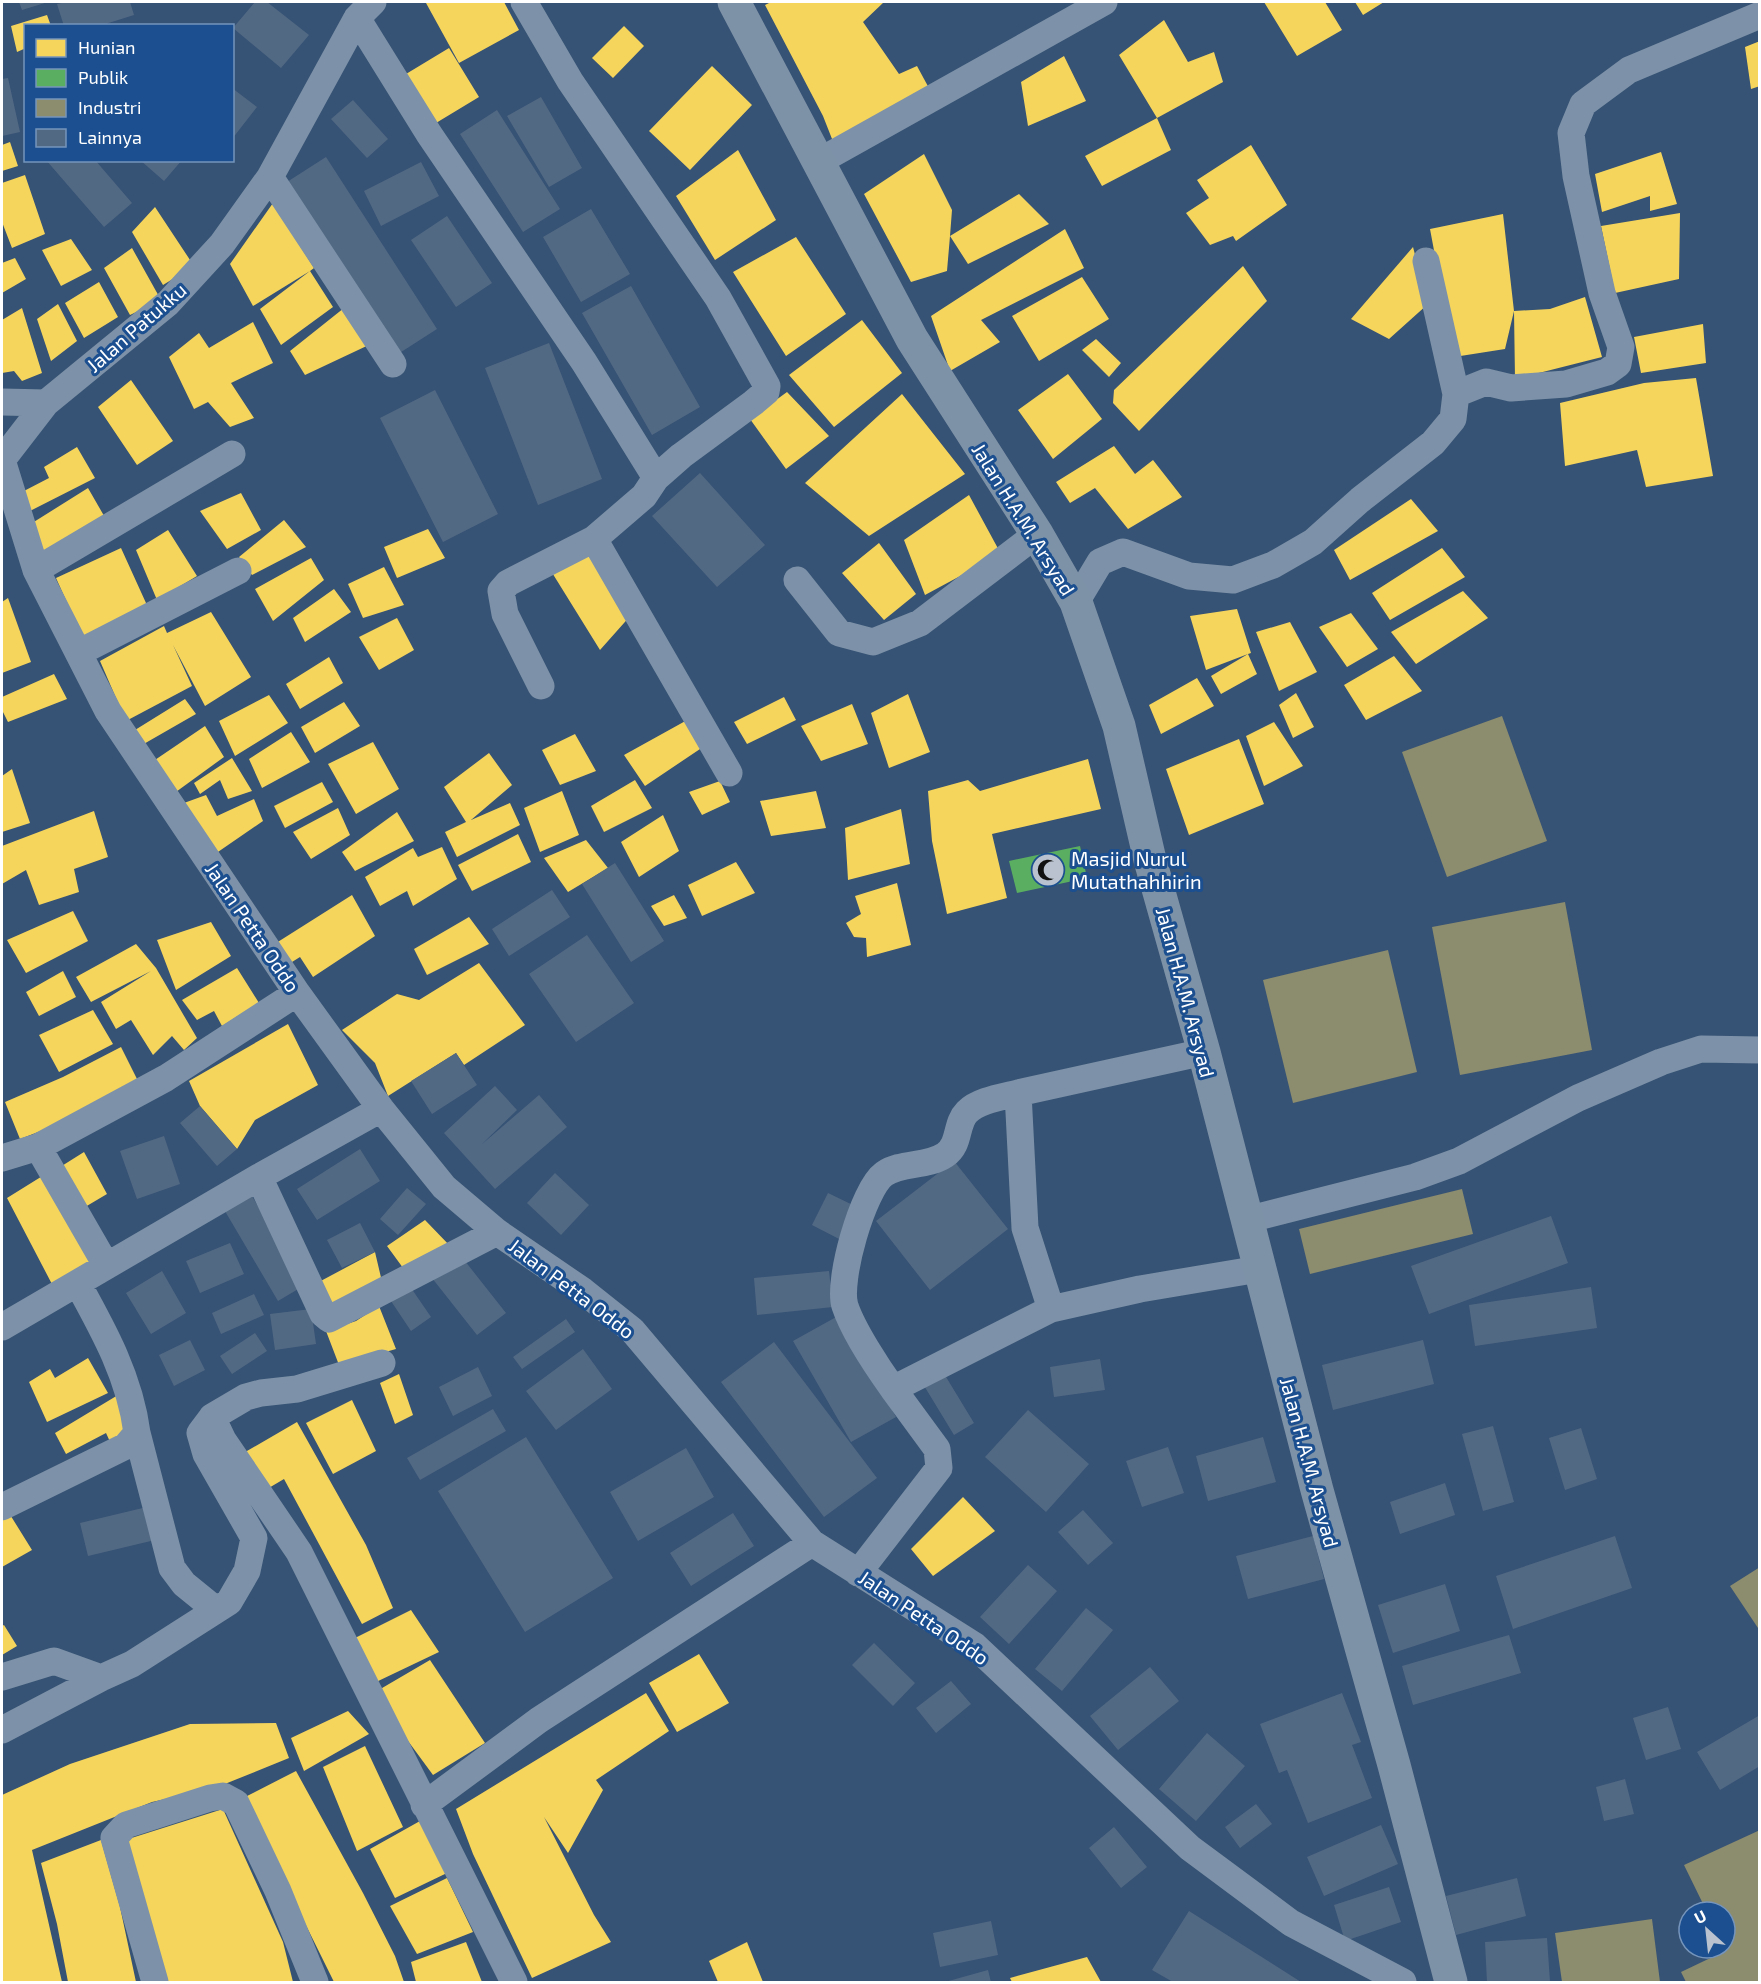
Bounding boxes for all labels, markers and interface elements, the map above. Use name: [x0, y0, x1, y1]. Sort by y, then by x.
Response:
legend: [24, 24, 234, 162]
text: Hunian: [78, 36, 136, 58]
text: Publik: [78, 66, 128, 88]
text: Industri: [78, 96, 141, 118]
text: Lainnya: [78, 126, 142, 148]
street label: Jalan Patukku: [81, 277, 191, 377]
street label: Jalan H.A.M. Arsyad: [967, 438, 1081, 600]
place label: Masjid Nurul Mutathahhirin: [1071, 846, 1202, 893]
mosque icon: Masjid Nurul Mutathahhirin: [1030, 852, 1066, 888]
street label: Jalan Petta Oddo: [201, 857, 305, 997]
street label: Jalan H.A.M. Arsyad: [1152, 904, 1220, 1080]
street label: Jalan Petta Oddo: [504, 1233, 640, 1343]
street label: Jalan H.A.M. Arsyad: [1276, 1374, 1344, 1550]
street label: Jalan Petta Oddo: [854, 1565, 994, 1669]
north arrow: [1677, 1900, 1737, 1960]
text: U: [1691, 1905, 1709, 1927]

